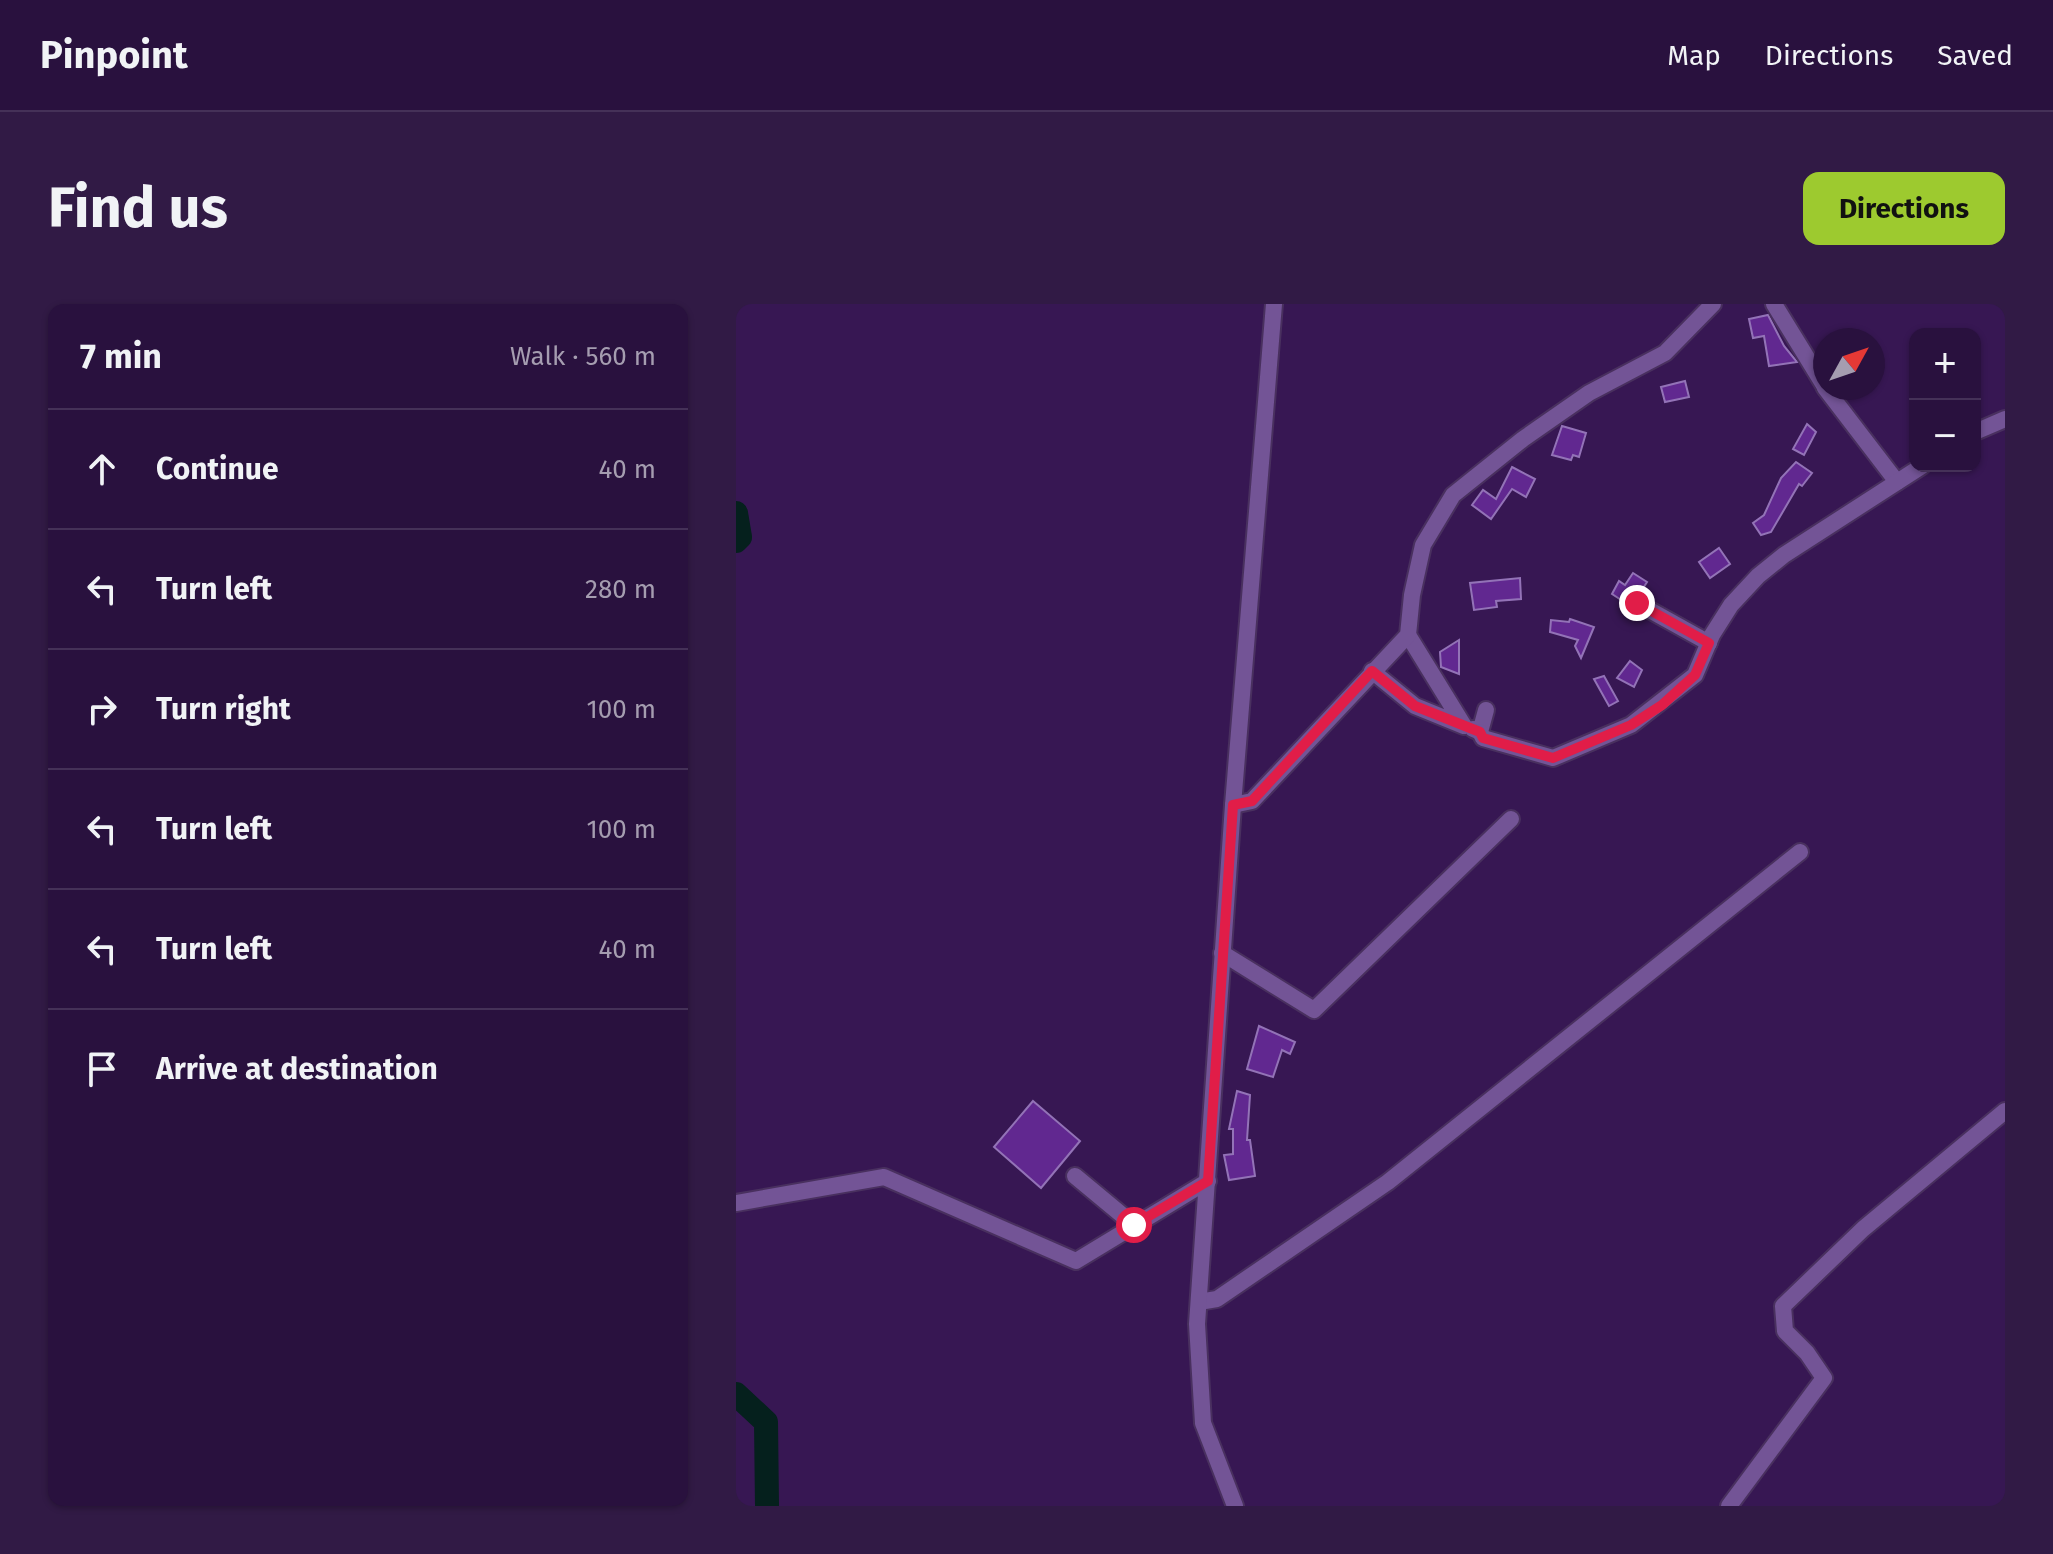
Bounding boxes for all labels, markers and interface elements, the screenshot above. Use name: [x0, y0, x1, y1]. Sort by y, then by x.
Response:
text: Pinpoint: [40, 32, 188, 78]
text: Map: [1667, 39, 1721, 72]
text: Directions: [1765, 39, 1893, 72]
text: Saved: [1937, 39, 2013, 72]
button: Directions: [1803, 172, 2005, 245]
text: Find us: [48, 175, 228, 242]
north arrow: [1813, 328, 1885, 400]
map controls: [1909, 328, 1981, 472]
button: +: [1909, 328, 1981, 400]
text: 7 min: [80, 336, 162, 377]
text: Walk · 560 m: [510, 341, 656, 372]
button: −: [1909, 400, 1981, 472]
icon: ahead: [80, 447, 124, 491]
text: Continue: [156, 451, 279, 487]
text: 40 m: [598, 454, 656, 485]
icon: left: [80, 567, 124, 611]
text: Turn left: [156, 571, 272, 607]
text: 280 m: [585, 574, 656, 605]
route end: [1619, 585, 1655, 621]
icon: right: [80, 687, 124, 731]
text: Turn right: [156, 691, 291, 727]
text: 100 m: [587, 694, 656, 725]
icon: left: [80, 807, 124, 851]
text: Turn left: [156, 811, 272, 847]
text: 100 m: [587, 814, 656, 845]
icon: left: [80, 927, 124, 971]
text: Turn left: [156, 931, 272, 967]
text: 40 m: [598, 934, 656, 965]
icon: arrive: [80, 1047, 124, 1091]
text: Arrive at destination: [156, 1051, 438, 1087]
route start: [1116, 1207, 1152, 1243]

